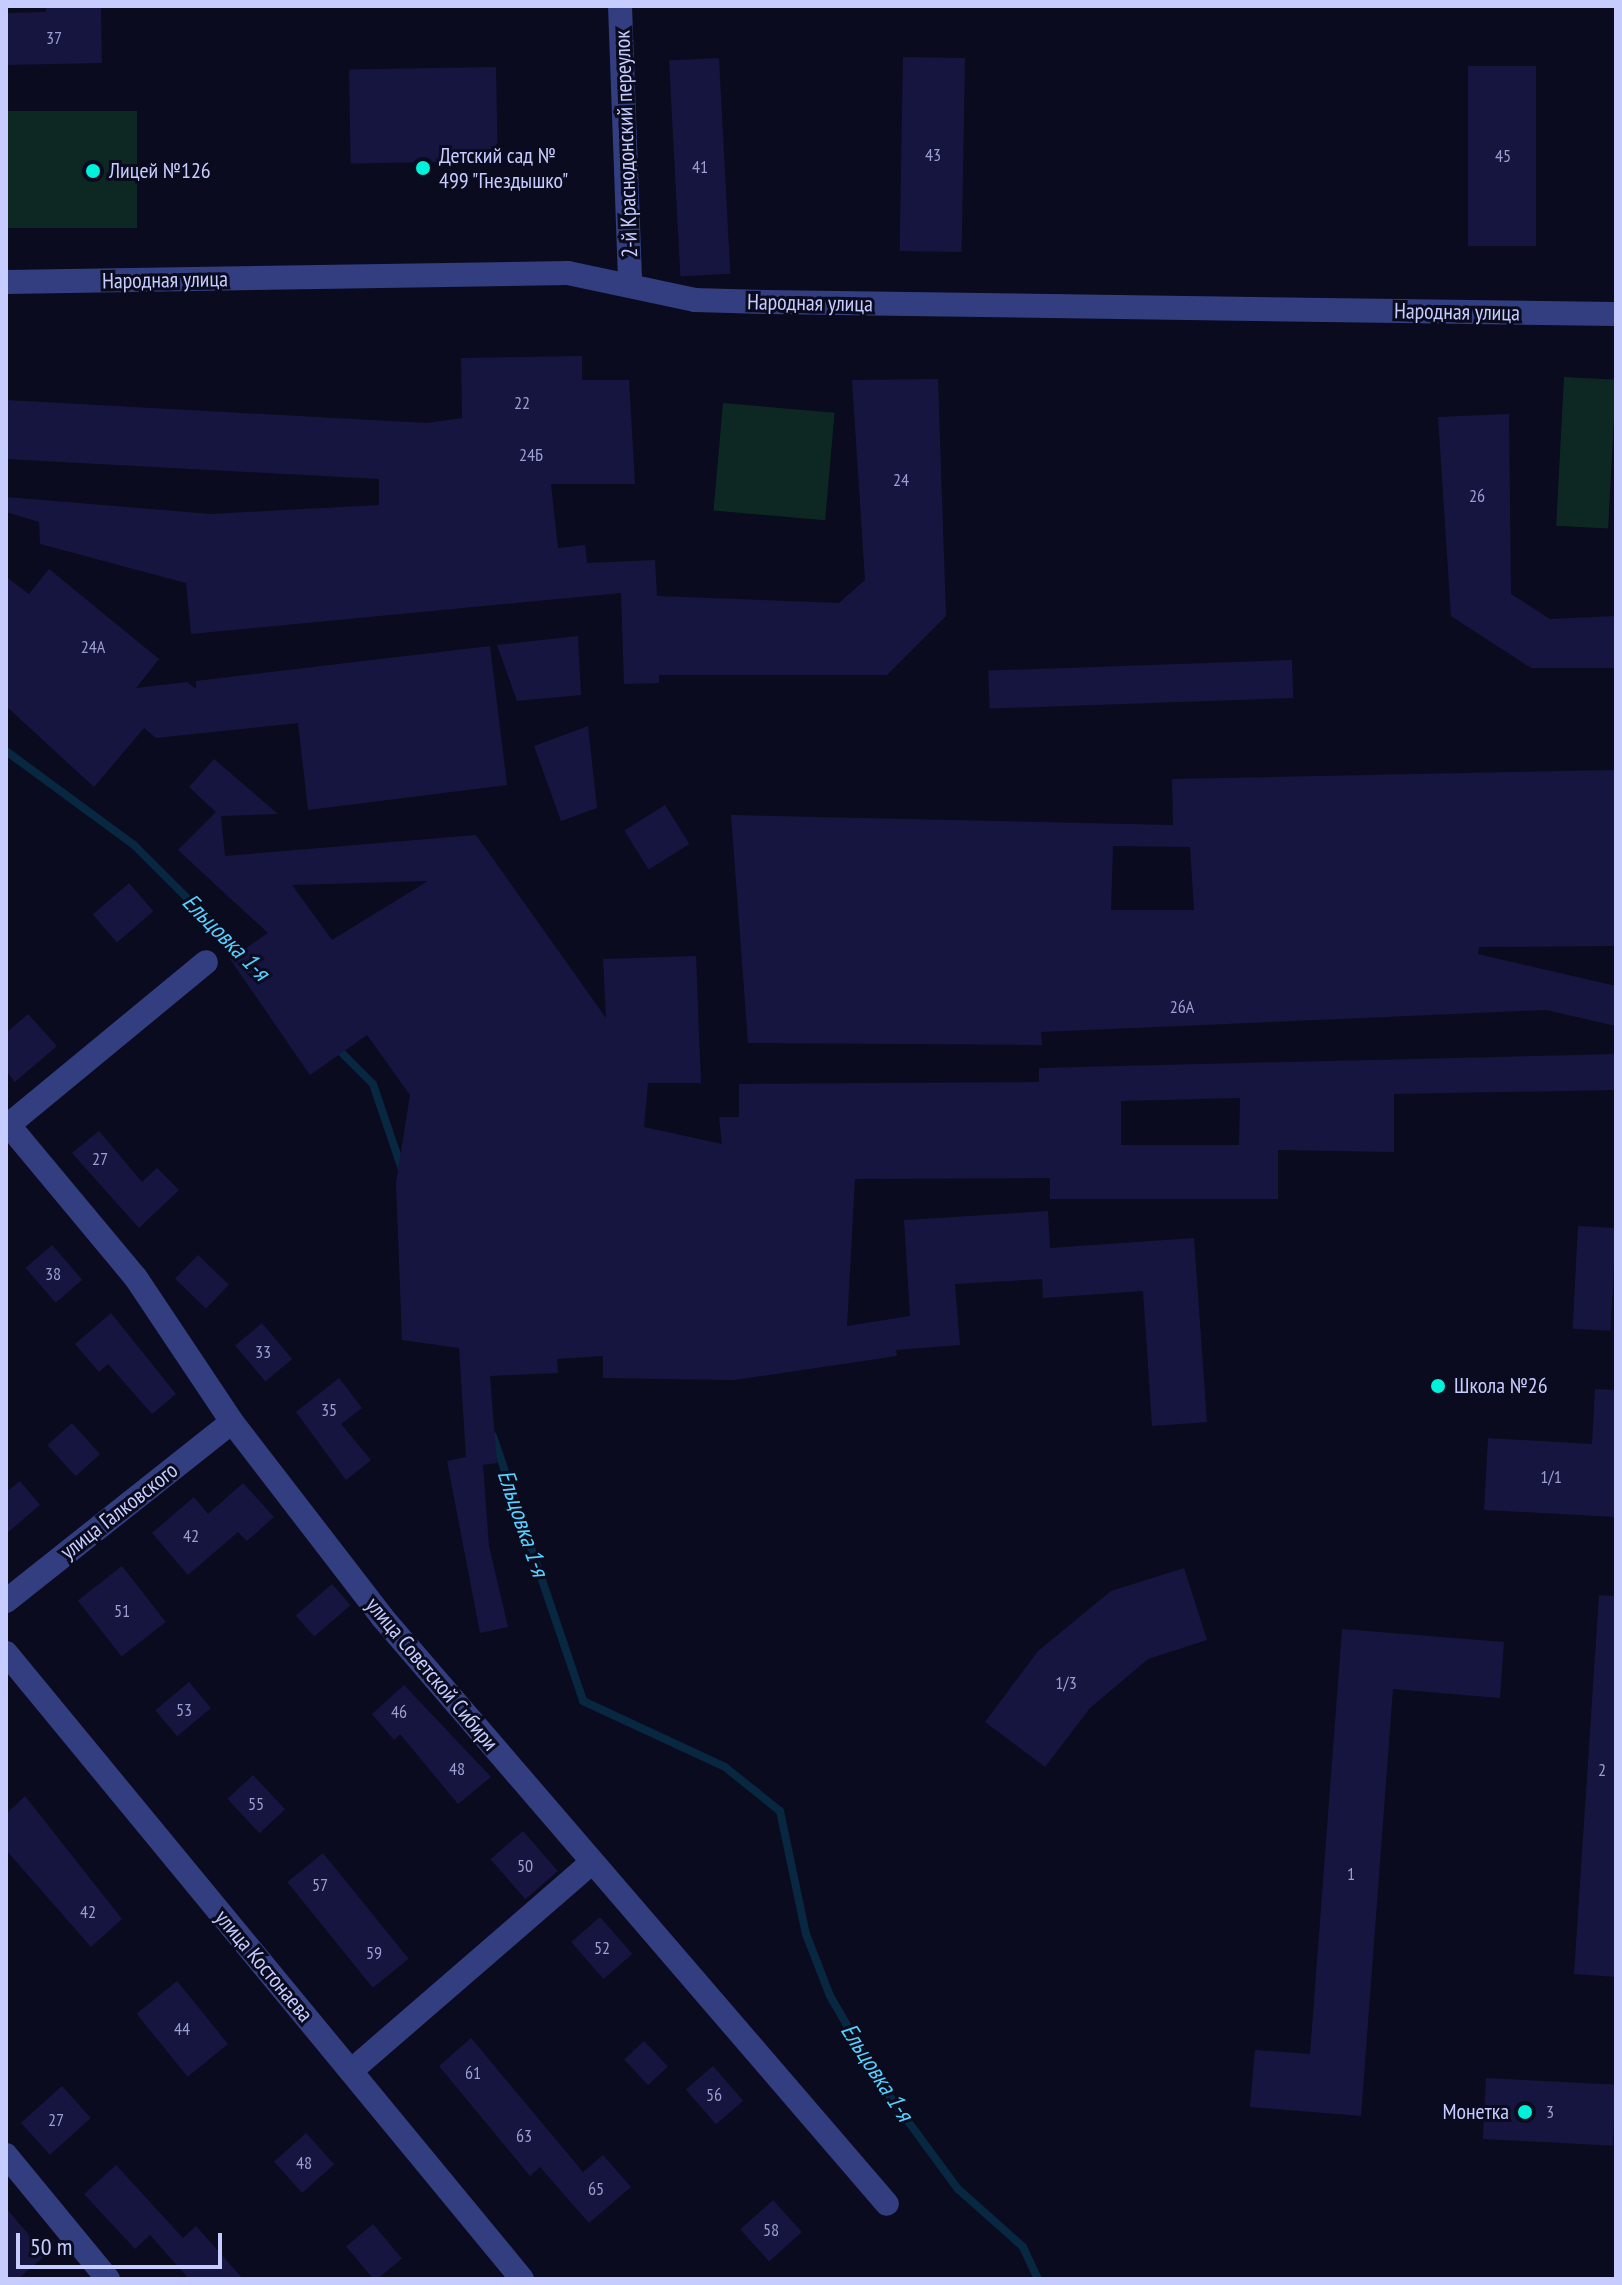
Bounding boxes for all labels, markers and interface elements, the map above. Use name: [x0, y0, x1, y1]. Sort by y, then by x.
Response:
house number: 37: [46, 27, 62, 49]
street label: 2-й Краснодонский переулок: [609, 30, 643, 258]
place label: Детский сад № 499 "Гнездышко": [439, 142, 570, 194]
house number: 43: [925, 144, 941, 166]
house number: 45: [1495, 145, 1511, 167]
house number: 41: [692, 156, 708, 178]
place label: Лицей №126: [109, 158, 211, 184]
marker: Детский сад № 499 "Гнездышко": [414, 159, 432, 177]
marker: Лицей №126: [84, 162, 102, 180]
street label: Народная улица: [102, 266, 228, 294]
street label: Народная улица: [747, 289, 873, 317]
street label: Народная улица: [1394, 298, 1520, 326]
house number: 22: [514, 392, 530, 414]
house number: 24Б: [519, 444, 543, 466]
house number: 24: [893, 469, 909, 491]
house number: 26: [1469, 485, 1485, 507]
house number: 24А: [81, 636, 105, 658]
water label: Ельцовка 1-я: [177, 888, 275, 986]
house number: 26А: [1170, 996, 1194, 1018]
house number: 27: [92, 1148, 108, 1170]
house number: 38: [45, 1263, 61, 1285]
house number: 33: [255, 1341, 271, 1363]
place label: Школа №26: [1454, 1373, 1548, 1399]
marker: Школа №26: [1429, 1377, 1447, 1395]
house number: 35: [321, 1399, 337, 1421]
street label: улица Галковского: [55, 1457, 183, 1565]
water label: Ельцовка 1-я: [491, 1466, 555, 1580]
house number: 1/1: [1540, 1466, 1562, 1488]
house number: 42: [183, 1525, 199, 1547]
street label: улица Советской Сибири: [360, 1592, 504, 1756]
house number: 51: [114, 1600, 130, 1622]
house number: 1/3: [1055, 1672, 1077, 1694]
house number: 53: [176, 1699, 192, 1721]
house number: 46: [391, 1701, 407, 1723]
house number: 48: [449, 1758, 465, 1780]
house number: 2: [1598, 1759, 1606, 1781]
house number: 55: [248, 1793, 264, 1815]
house number: 50: [517, 1855, 533, 1877]
house number: 1: [1347, 1863, 1355, 1885]
house number: 57: [312, 1874, 328, 1896]
house number: 42: [80, 1901, 96, 1923]
street label: улица Костонаева: [210, 1905, 318, 2027]
house number: 52: [594, 1937, 610, 1959]
house number: 59: [366, 1942, 382, 1964]
house number: 44: [174, 2018, 190, 2040]
water label: Ельцовка 1-я: [835, 2018, 919, 2126]
house number: 61: [465, 2062, 481, 2084]
house number: 56: [706, 2084, 722, 2106]
place label: Монетка: [1442, 2099, 1509, 2125]
house number: 3: [1546, 2101, 1554, 2123]
marker: Монетка: [1516, 2103, 1534, 2121]
house number: 27: [48, 2109, 64, 2131]
house number: 63: [516, 2125, 532, 2147]
house number: 48: [296, 2152, 312, 2174]
house number: 65: [588, 2178, 604, 2200]
scale bar: [20, 2217, 226, 2267]
house number: 58: [763, 2219, 779, 2241]
text: 50 m: [30, 2231, 72, 2262]

